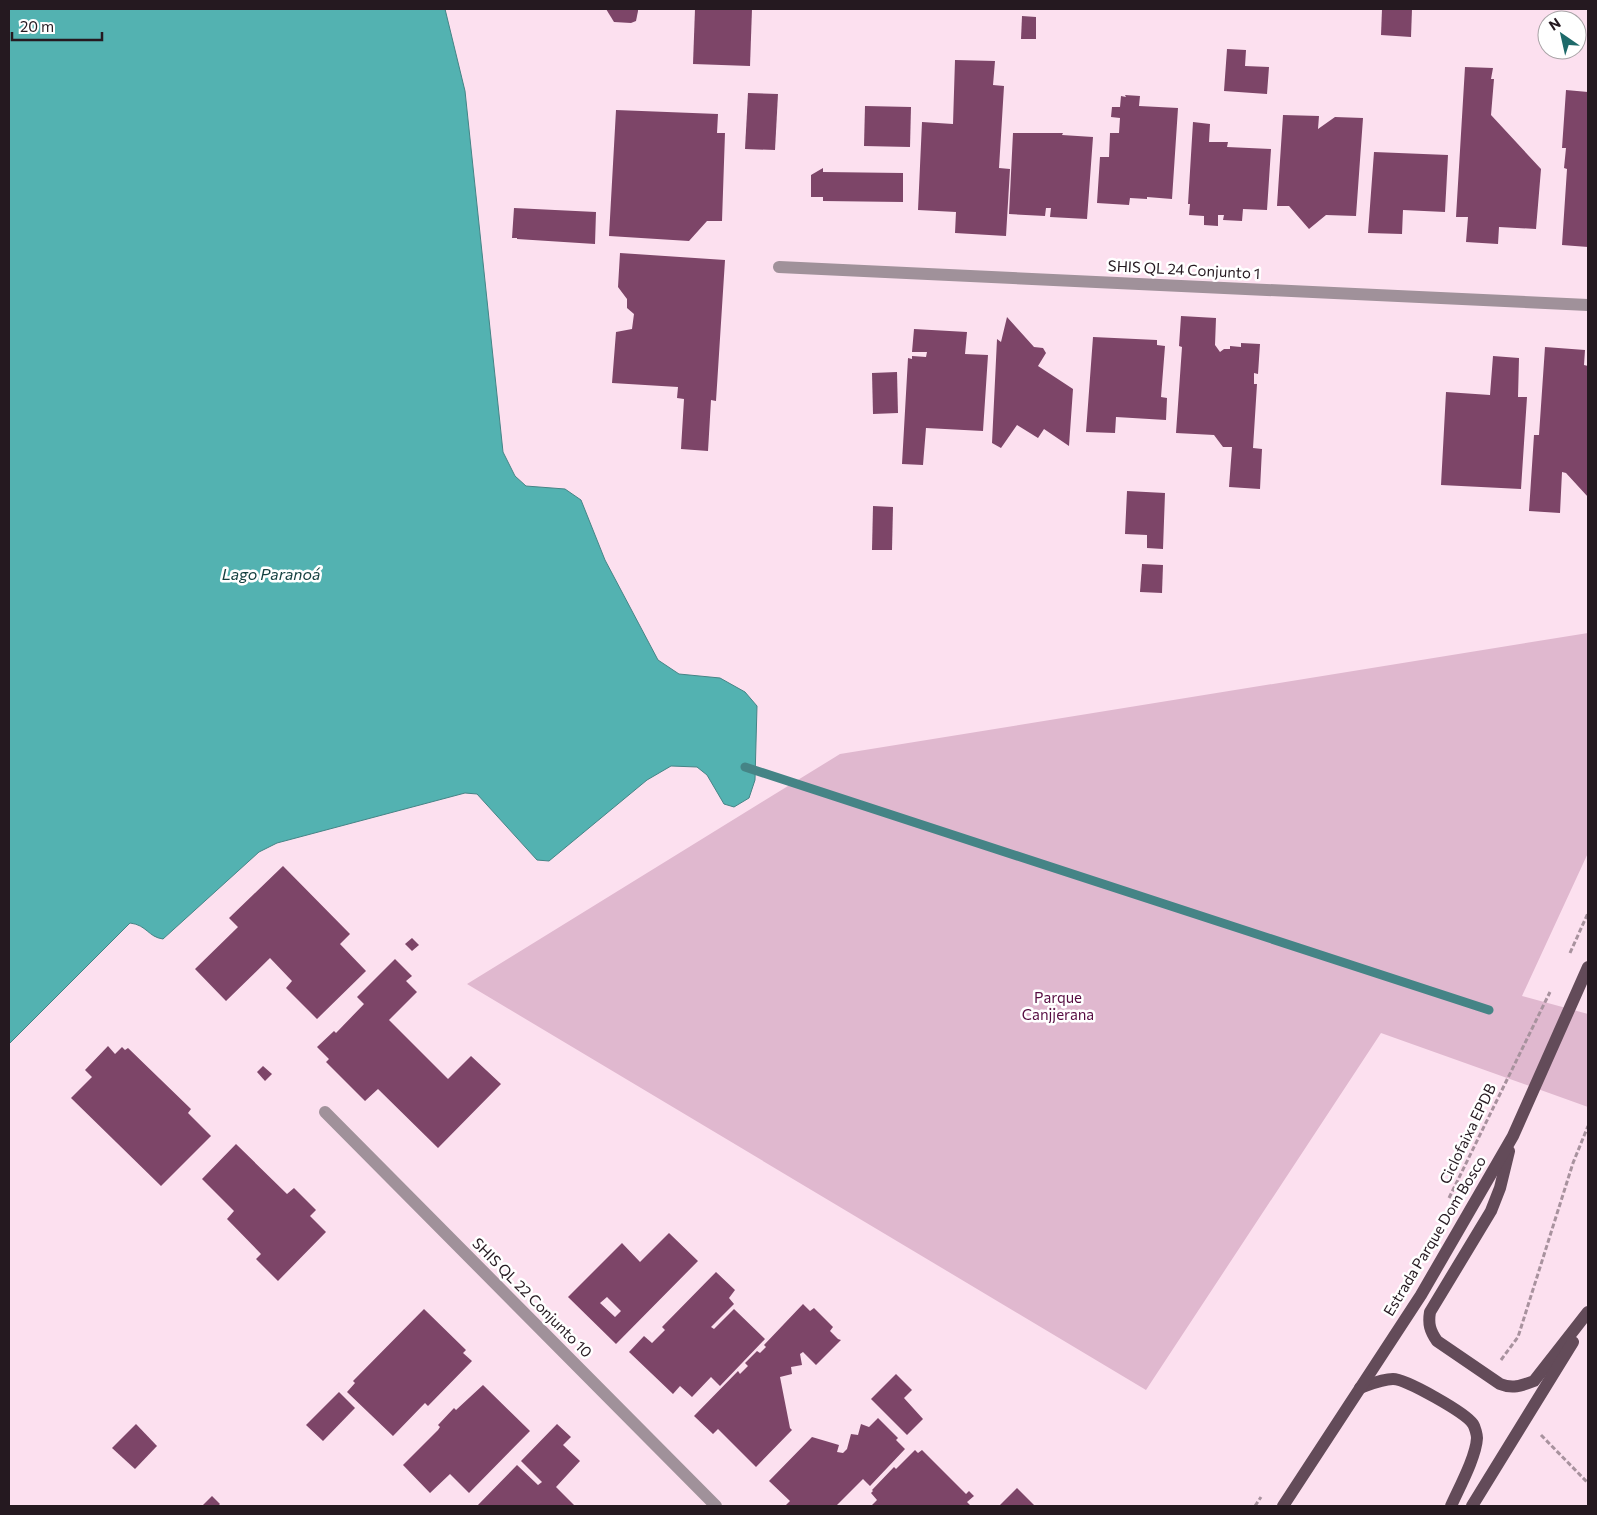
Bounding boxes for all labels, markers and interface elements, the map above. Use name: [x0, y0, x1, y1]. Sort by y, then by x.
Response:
scale bar: [12, 10, 102, 42]
north arrow: [1537, 10, 1587, 60]
text: N: [1545, 14, 1564, 34]
text: 20 m: [20, 17, 54, 35]
street label: SHIS QL 24 Conjunto 1: [1107, 256, 1261, 282]
water label: Lago Paranoá: [222, 564, 321, 583]
park label: Parque Canjjerana: [1022, 988, 1094, 1023]
street label: Ciclofaixa EPDB: [1435, 1080, 1499, 1187]
street label: Estrada Parque Dom Bosco: [1379, 1152, 1489, 1319]
street label: SHIS QL 22 Conjunto 10: [469, 1234, 596, 1361]

